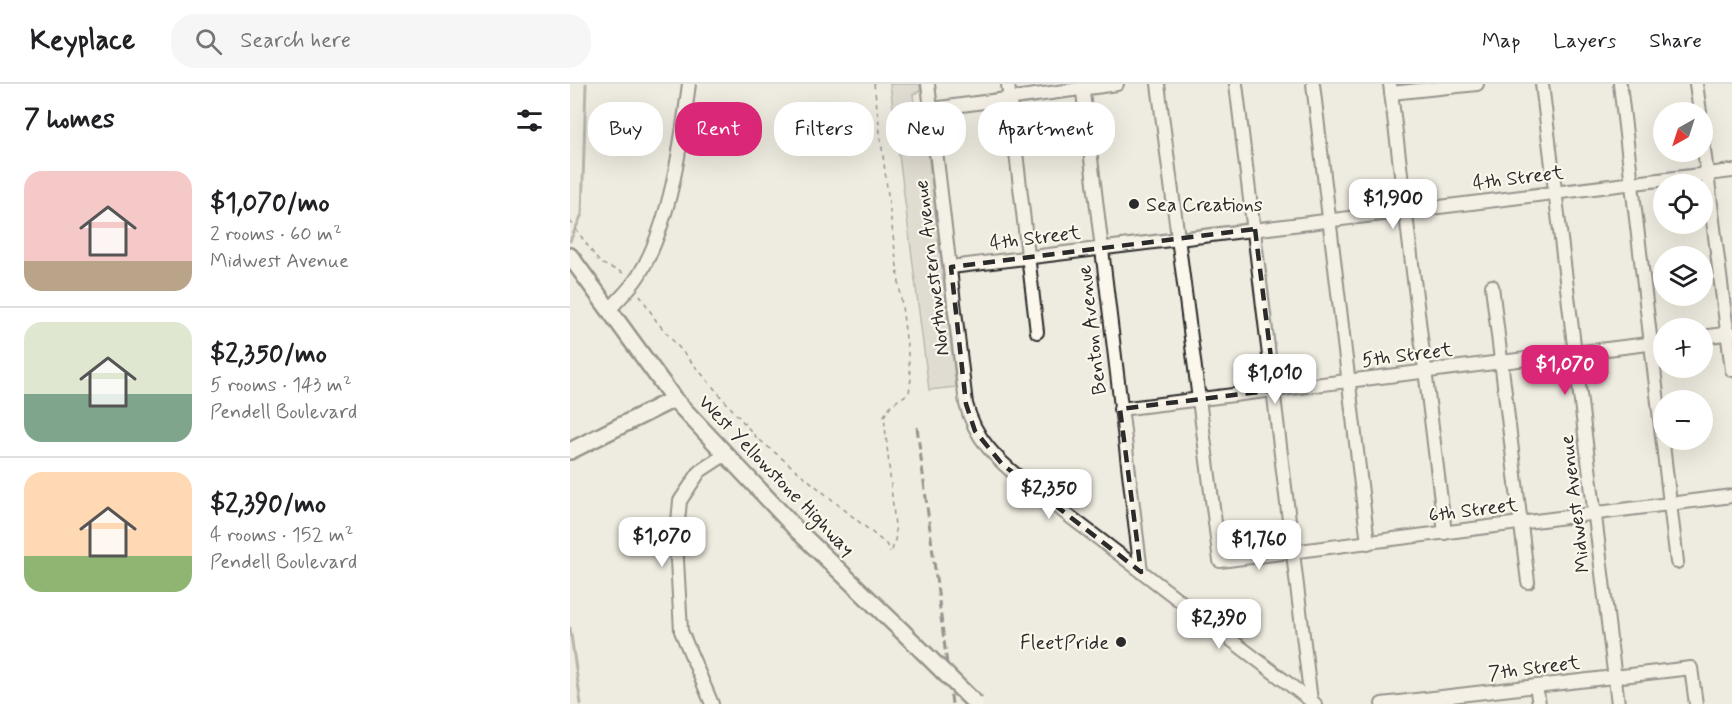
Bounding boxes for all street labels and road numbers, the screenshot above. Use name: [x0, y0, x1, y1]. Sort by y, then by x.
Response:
street label: 4th Street: [1471, 160, 1565, 197]
street label: Northwestern Avenue: [908, 178, 957, 357]
street label: 4th Street: [988, 220, 1082, 257]
street label: Benton Avenue: [1071, 263, 1114, 396]
street label: 5th Street: [1360, 336, 1454, 374]
street label: West Yellowstone Highway: [691, 389, 860, 563]
street label: Midwest Avenue: [1554, 433, 1597, 574]
street label: 6th Street: [1427, 492, 1520, 529]
street label: 7th Street: [1487, 649, 1582, 687]

